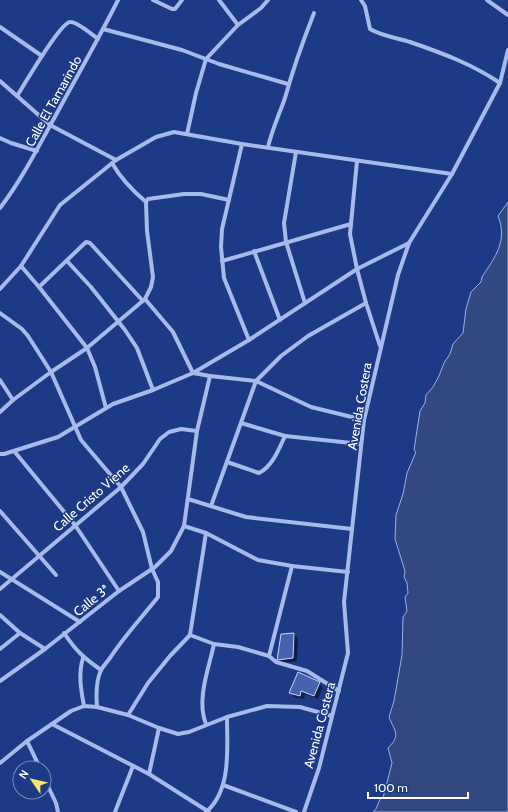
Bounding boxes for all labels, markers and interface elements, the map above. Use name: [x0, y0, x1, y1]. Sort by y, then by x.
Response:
street label: Calle El Tamarindo: [21, 53, 85, 149]
street label: Avenida Costera: [343, 360, 375, 451]
street label: Calle Cristo Viene: [49, 459, 133, 535]
street label: Calle 3ª: [70, 580, 113, 619]
street label: Avenida Costera: [300, 679, 338, 770]
north arrow: [12, 760, 52, 800]
text: N: [16, 767, 32, 782]
scale bar: [368, 774, 468, 800]
text: 100 m: [374, 780, 408, 795]

